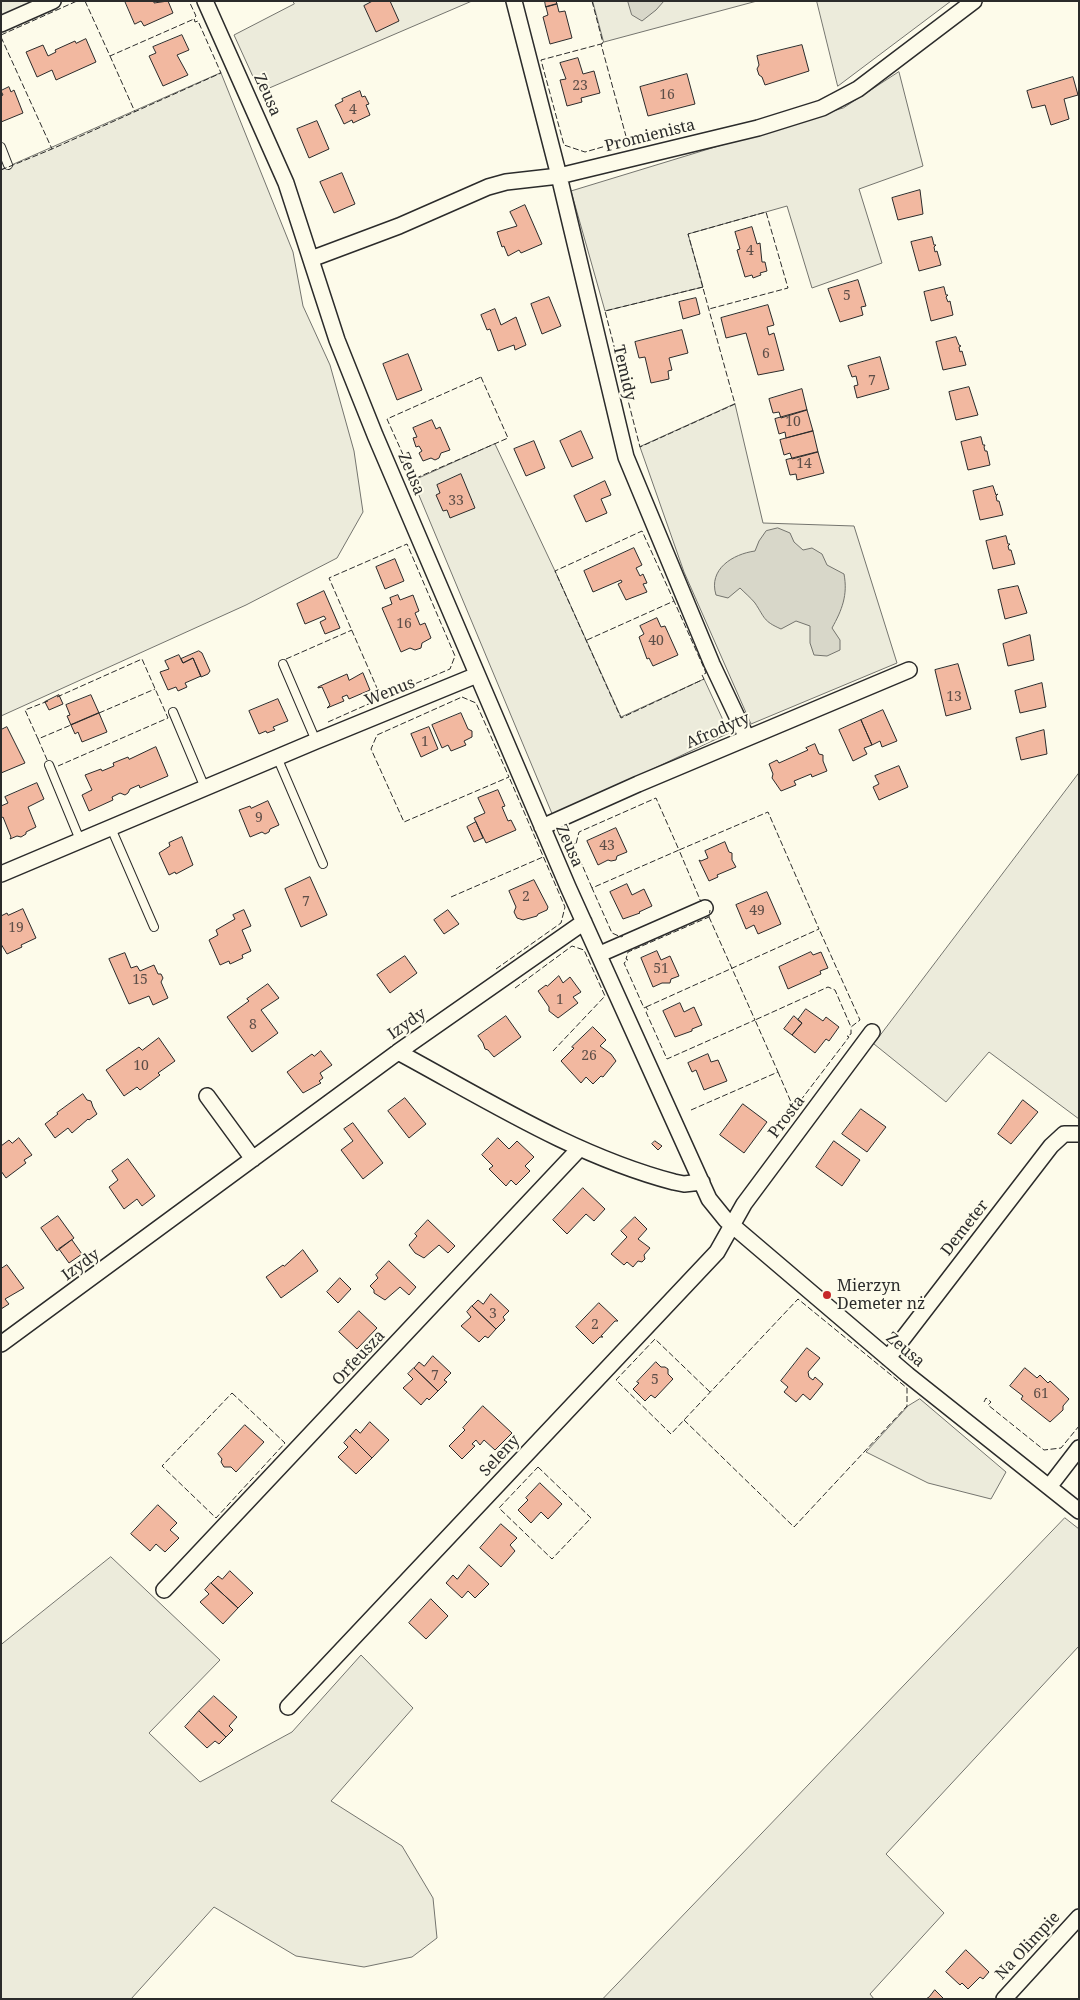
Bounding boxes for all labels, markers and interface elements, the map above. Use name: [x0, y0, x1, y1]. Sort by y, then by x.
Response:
street label: Zeusa: [249, 71, 285, 119]
house number: 23: [572, 78, 588, 94]
house number: 16: [659, 87, 675, 103]
house number: 4: [349, 102, 357, 118]
street label: Promienista: [603, 115, 697, 157]
house number: 4: [746, 243, 754, 259]
house number: 5: [843, 288, 851, 304]
street label: Temidy: [608, 343, 640, 403]
house number: 6: [762, 346, 770, 362]
house number: 7: [868, 373, 876, 389]
house number: 10: [785, 414, 801, 430]
street label: Zeusa: [393, 450, 429, 498]
house number: 14: [796, 456, 812, 472]
house number: 33: [448, 493, 464, 509]
house number: 16: [396, 616, 412, 632]
house number: 40: [648, 633, 664, 649]
street label: Wenus: [362, 673, 418, 711]
house number: 13: [946, 689, 962, 705]
street label: Afrodyty: [683, 709, 753, 753]
house number: 1: [421, 734, 429, 750]
house number: 9: [255, 810, 263, 826]
street label: Zeusa: [551, 822, 587, 870]
house number: 43: [599, 838, 615, 854]
house number: 2: [522, 889, 530, 905]
house number: 7: [302, 894, 310, 910]
house number: 49: [749, 903, 765, 919]
house number: 19: [8, 920, 24, 936]
house number: 51: [653, 961, 669, 977]
house number: 15: [132, 972, 148, 988]
house number: 1: [556, 992, 564, 1008]
street label: Izydy: [384, 1004, 430, 1044]
house number: 8: [249, 1017, 257, 1033]
house number: 26: [581, 1048, 597, 1064]
house number: 10: [133, 1058, 149, 1074]
street label: Prosta: [765, 1092, 809, 1142]
street label: Demeter: [937, 1196, 993, 1260]
street label: Izydy: [58, 1245, 104, 1285]
place label: Mierzyn Demeter nż: [837, 1276, 925, 1314]
marker: Mierzyn Demeter nż: [821, 1289, 833, 1301]
house number: 3: [489, 1306, 497, 1322]
house number: 2: [591, 1317, 599, 1333]
street label: Orfeusza: [329, 1326, 389, 1390]
street label: Zeusa: [882, 1328, 928, 1372]
house number: 7: [431, 1368, 439, 1384]
house number: 5: [651, 1372, 659, 1388]
house number: 61: [1033, 1386, 1049, 1402]
street label: Seleny: [476, 1431, 524, 1481]
street label: Na Olimpie: [992, 1908, 1064, 1984]

